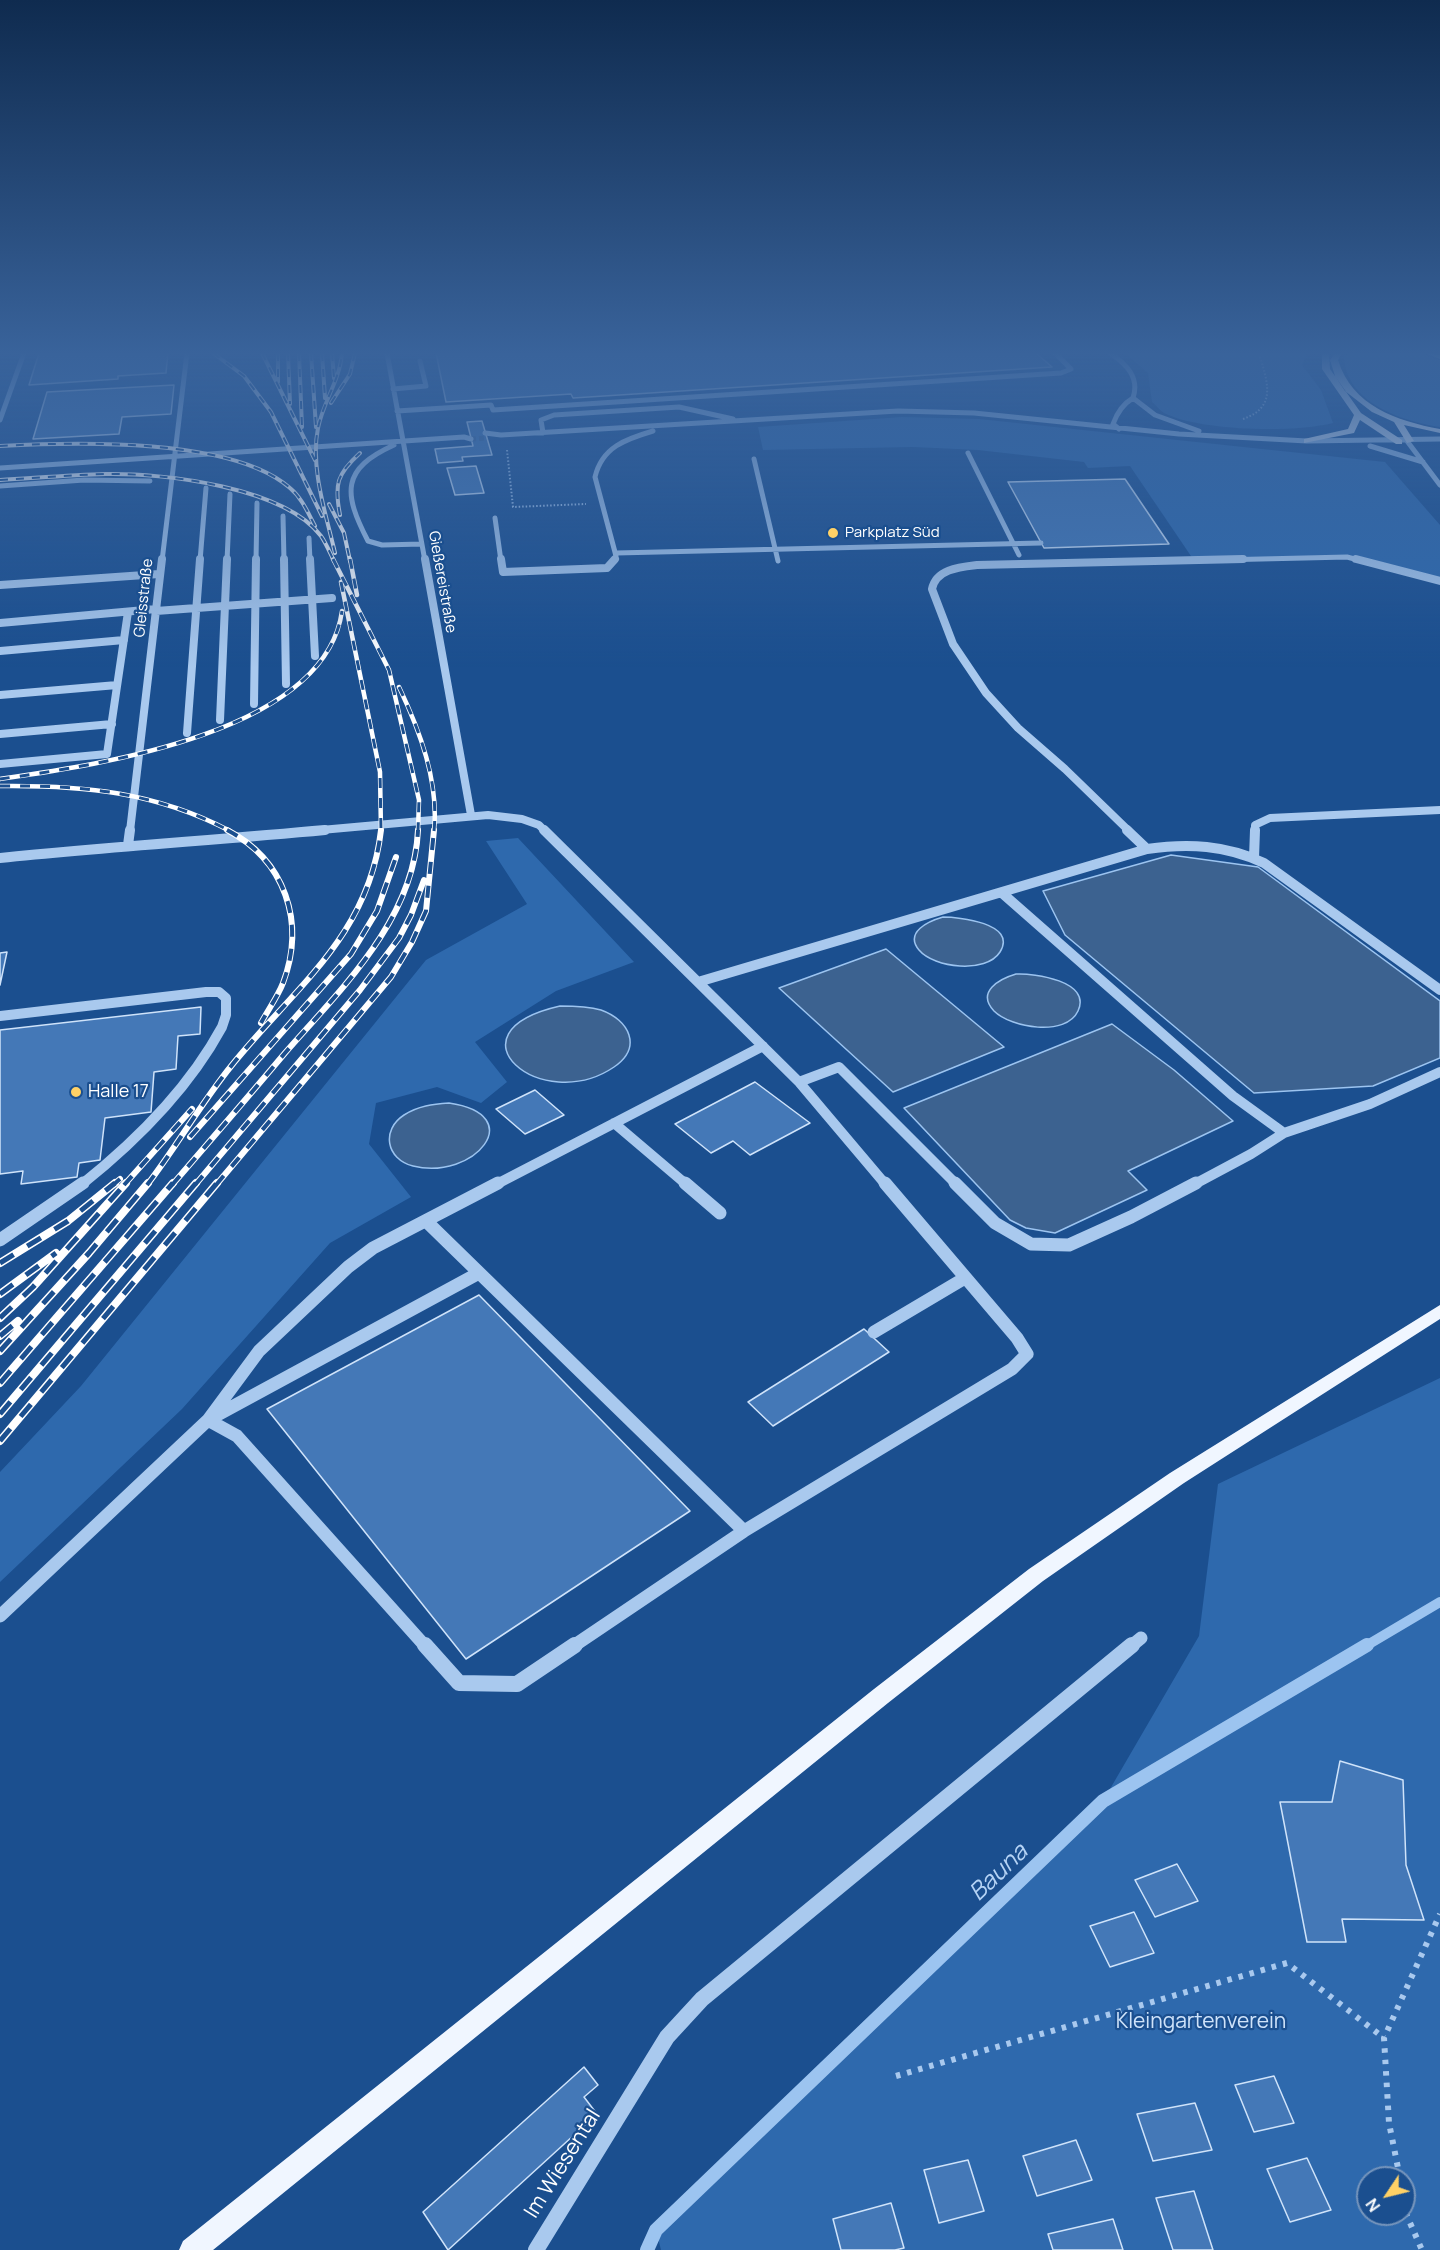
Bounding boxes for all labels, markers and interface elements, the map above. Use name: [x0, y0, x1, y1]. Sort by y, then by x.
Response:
place label: Parkplatz Süd: [845, 524, 940, 542]
marker: Parkplatz Süd: [826, 526, 840, 540]
street label: Gießereistraße: [424, 530, 460, 634]
street label: Gleisstraße: [131, 558, 157, 638]
place label: Halle 17: [88, 1081, 149, 1103]
marker: Halle 17: [69, 1085, 83, 1099]
water label: Bauna: [964, 1838, 1034, 1908]
park label: Kleingartenverein: [1116, 2009, 1286, 2035]
street label: Im Wiesental: [520, 2105, 606, 2223]
north arrow: [1356, 2166, 1416, 2226]
text: N: [1361, 2194, 1385, 2216]

